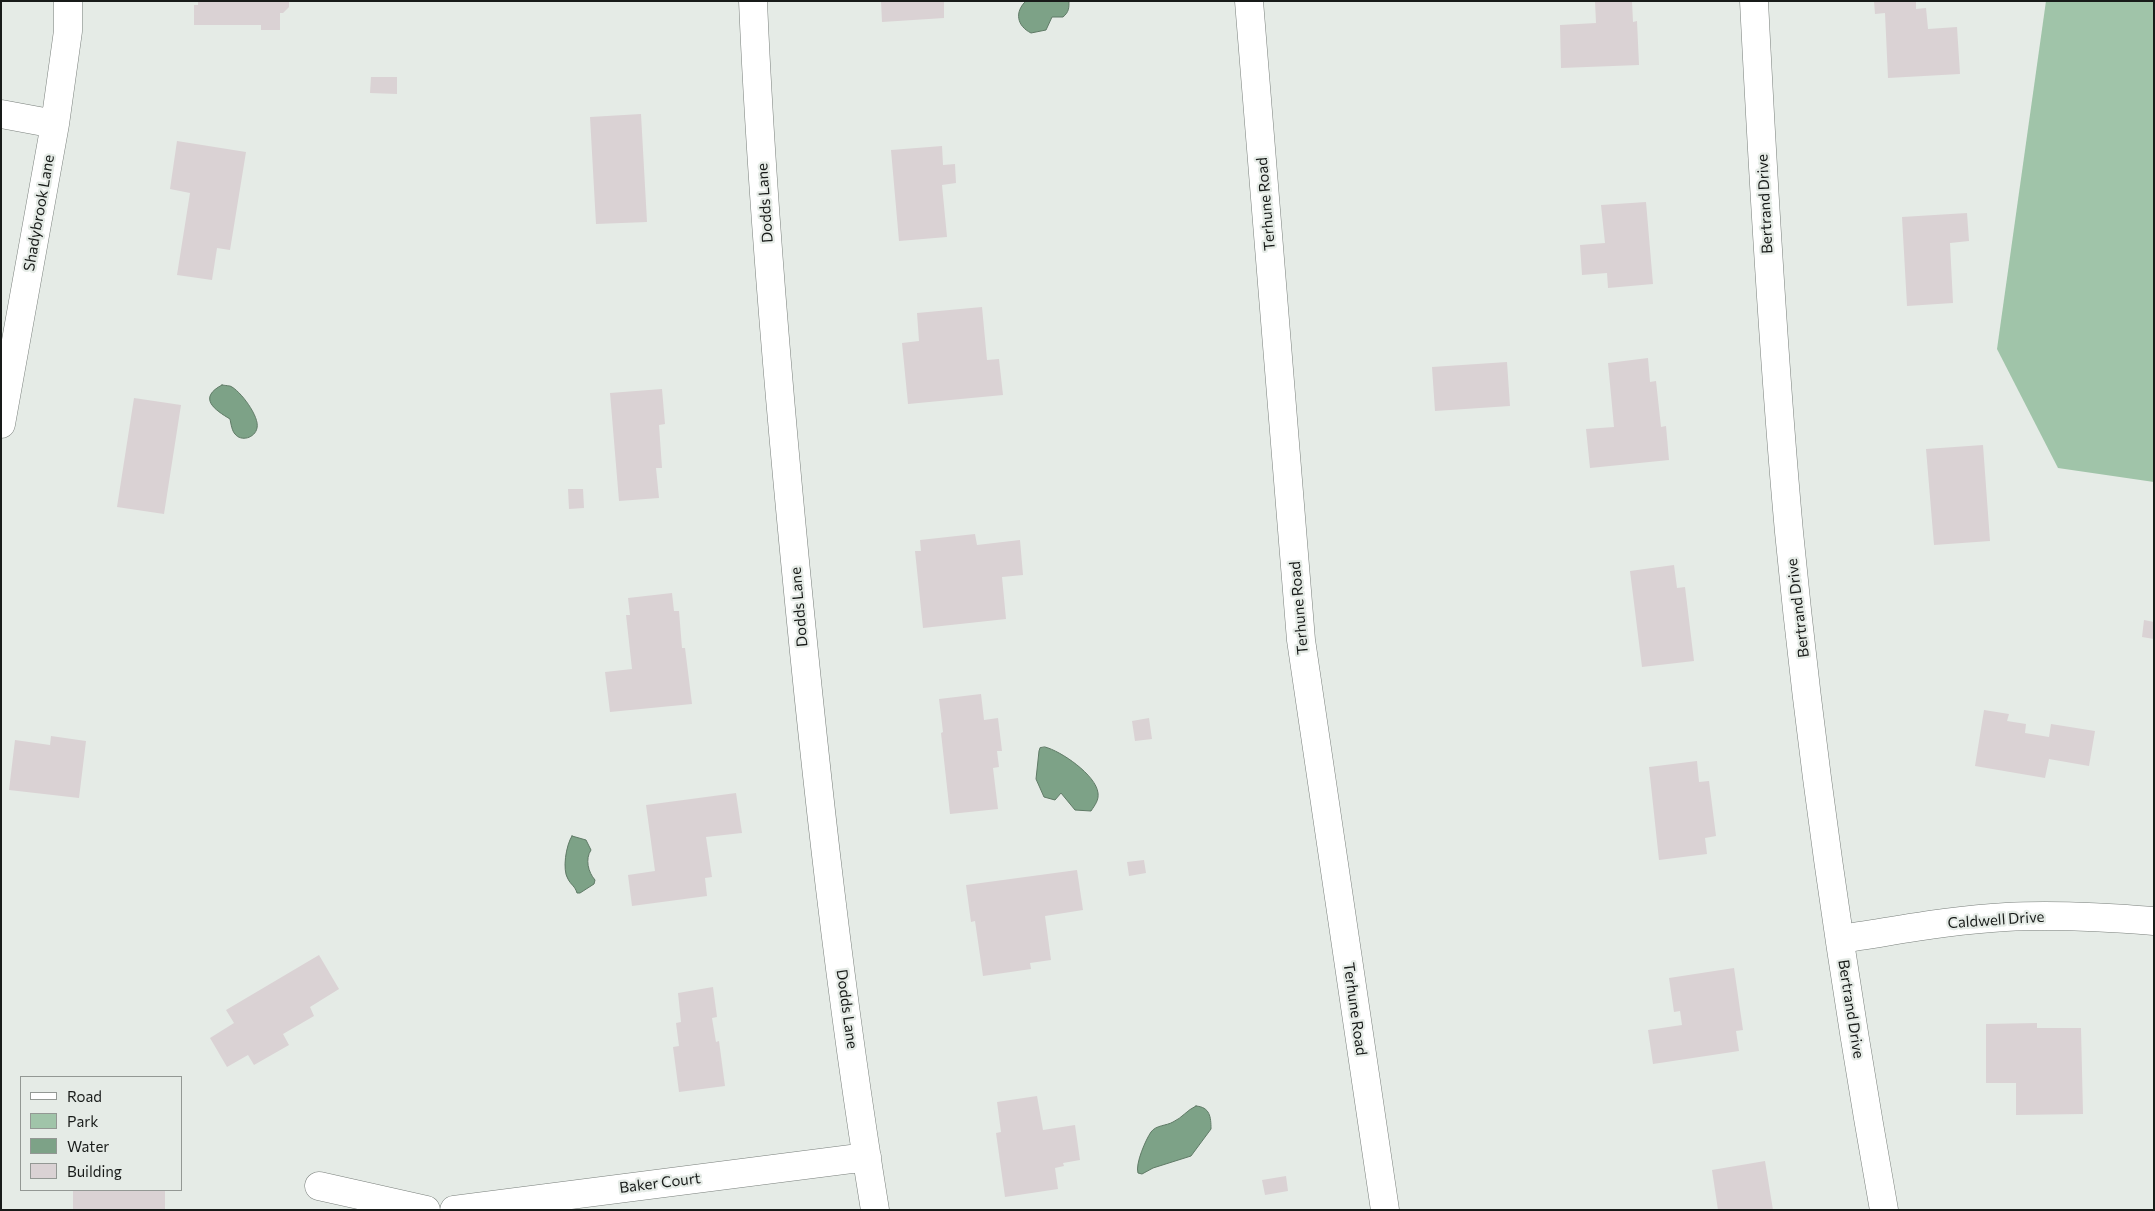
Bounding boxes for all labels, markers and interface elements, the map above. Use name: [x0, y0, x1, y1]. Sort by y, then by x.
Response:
street label: Shadybrook Lane: [20, 153, 58, 273]
street label: Bertrand Drive: [1753, 154, 1777, 254]
street label: Terhune Road: [1253, 157, 1279, 251]
street label: Dodds Lane: [753, 162, 777, 244]
street label: Bertrand Drive: [1783, 557, 1813, 659]
street label: Terhune Road: [1286, 561, 1312, 655]
street label: Dodds Lane: [787, 566, 811, 648]
street label: Caldwell Drive: [1947, 908, 2045, 932]
street label: Bertrand Drive: [1834, 958, 1868, 1060]
street label: Terhune Road: [1340, 961, 1370, 1057]
street label: Dodds Lane: [833, 968, 861, 1050]
legend: [20, 1076, 182, 1191]
text: Road: [67, 1087, 102, 1105]
text: Park: [67, 1112, 98, 1130]
text: Water: [67, 1137, 109, 1155]
text: Building: [67, 1162, 122, 1180]
street label: Baker Court: [618, 1169, 702, 1197]

